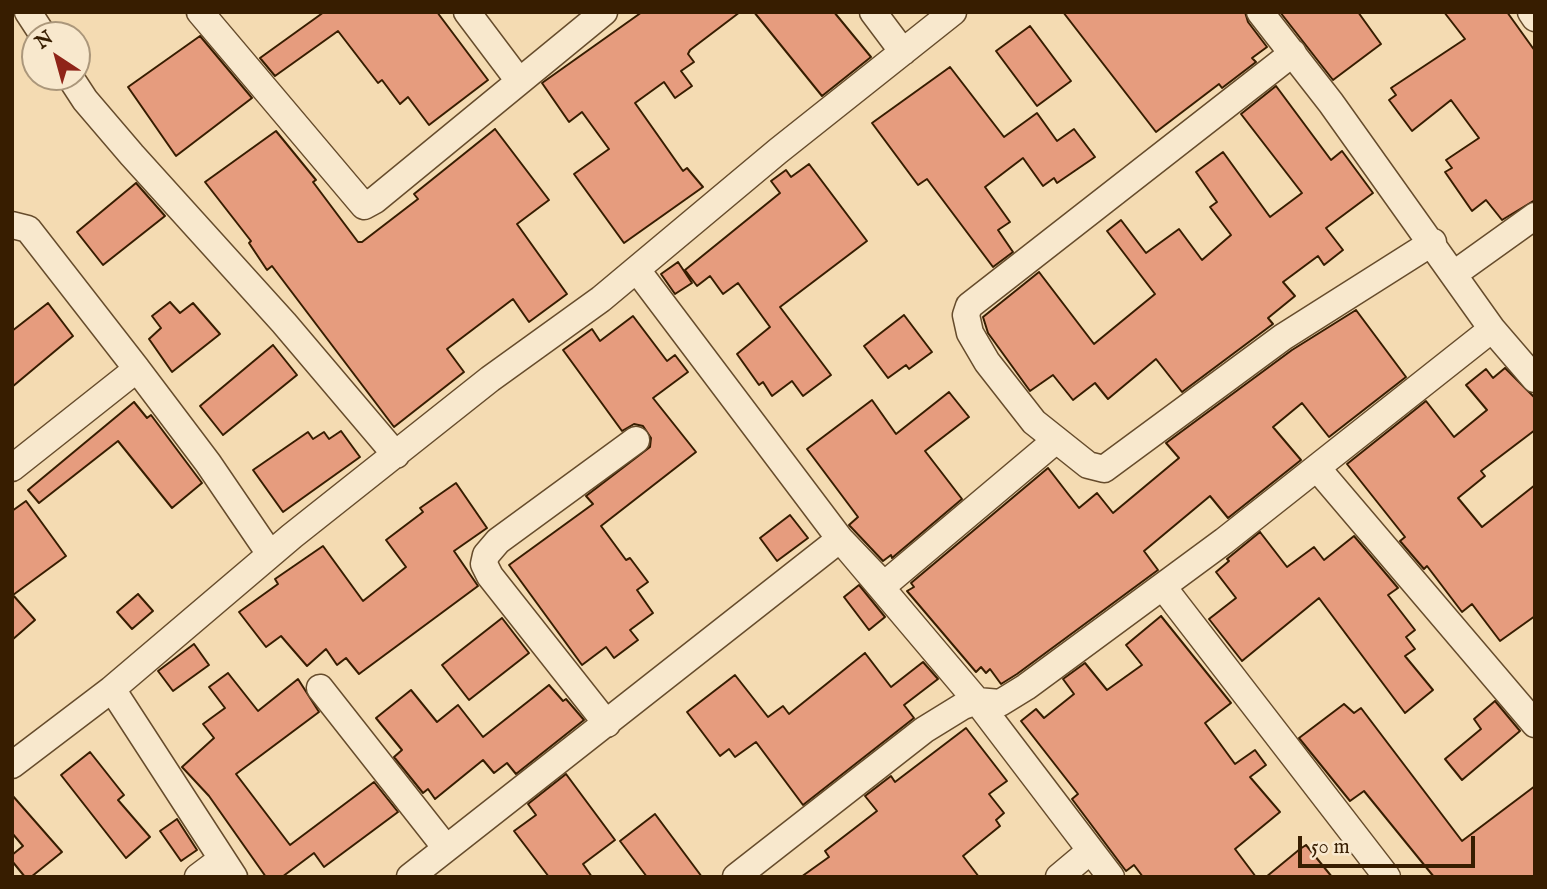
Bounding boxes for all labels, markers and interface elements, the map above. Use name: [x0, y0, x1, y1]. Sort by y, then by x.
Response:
north arrow: [21, 21, 91, 91]
text: N: [31, 26, 59, 55]
scale bar: [1302, 822, 1479, 866]
text: 50 m: [1311, 834, 1350, 861]

